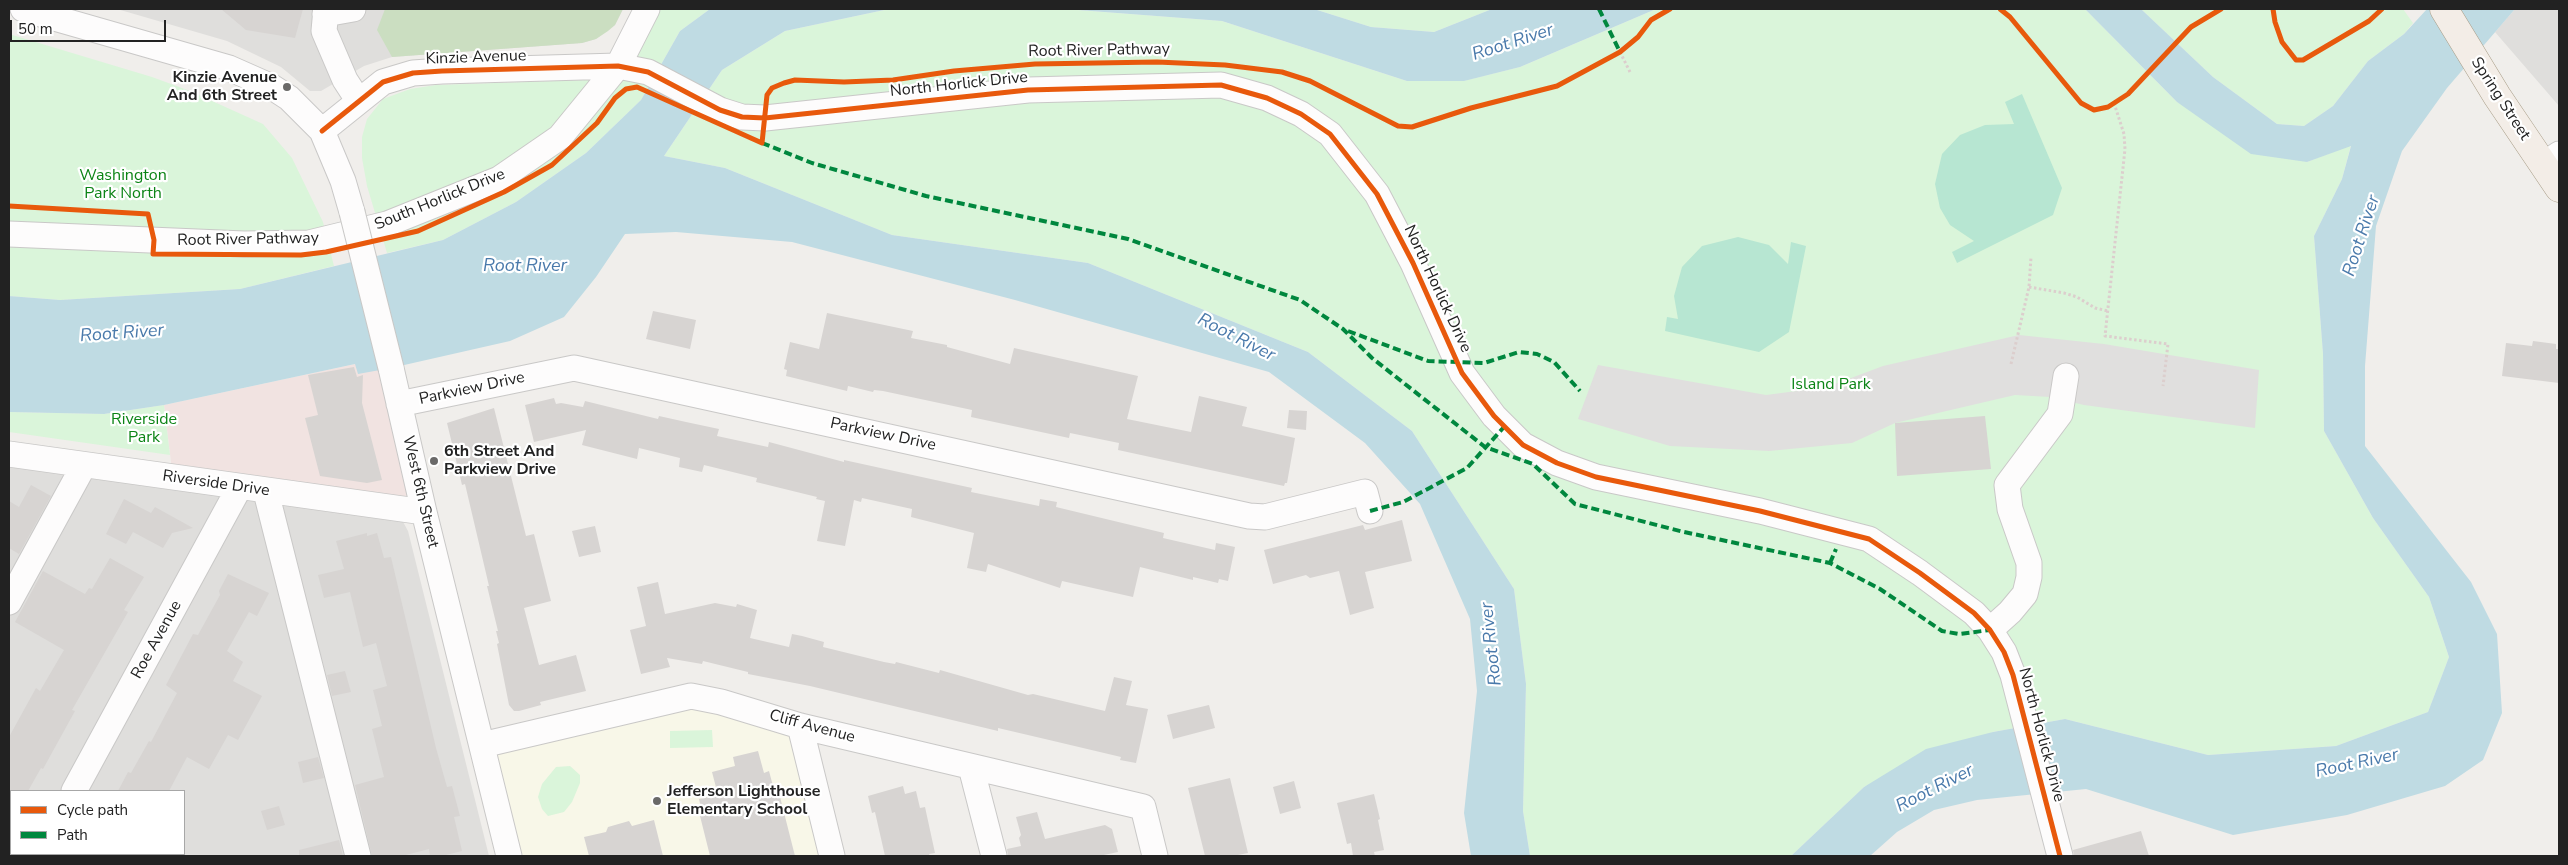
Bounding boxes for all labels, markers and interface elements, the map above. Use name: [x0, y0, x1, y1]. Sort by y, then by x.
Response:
scale bar: [12, 10, 169, 42]
text: 50 m: [18, 19, 53, 39]
water label: Root River: [1470, 20, 1556, 66]
street label: Root River Pathway: [1028, 40, 1170, 62]
street label: Kinzie Avenue: [425, 47, 527, 69]
street label: Spring Street: [2466, 54, 2534, 144]
place label: Kinzie Avenue And 6th Street: [167, 68, 277, 106]
street label: North Horlick Drive: [889, 68, 1029, 102]
marker: Kinzie Avenue And 6th Street: [281, 81, 293, 93]
street label: South Horlick Drive: [372, 165, 508, 235]
park label: Washington Park North: [79, 166, 167, 204]
water label: Root River: [2339, 193, 2385, 279]
street label: North Horlick Drive: [1399, 222, 1475, 356]
street label: Root River Pathway: [177, 229, 319, 251]
water label: Root River: [483, 256, 567, 278]
water label: Root River: [1194, 309, 1278, 367]
water label: Root River: [79, 320, 165, 348]
street label: Parkview Drive: [417, 368, 527, 410]
park label: Island Park: [1791, 375, 1871, 395]
park label: Riverside Park: [111, 410, 177, 448]
street label: Parkview Drive: [828, 414, 938, 456]
street label: West 6th Street: [398, 434, 442, 550]
place label: 6th Street And Parkview Drive: [444, 442, 556, 480]
marker: 6th Street And Parkview Drive: [428, 455, 440, 467]
street label: Riverside Drive: [161, 467, 271, 501]
street label: Roe Avenue: [128, 598, 186, 682]
water label: Root River: [1477, 601, 1507, 687]
street label: North Horlick Drive: [2014, 666, 2068, 804]
street label: Cliff Avenue: [767, 706, 857, 748]
water label: Root River: [2314, 745, 2400, 783]
water label: Root River: [1893, 760, 1977, 818]
place label: Jefferson Lighthouse Elementary School: [667, 782, 821, 820]
legend: [10, 790, 185, 855]
marker: Jefferson Lighthouse Elementary School: [651, 795, 663, 807]
text: Cycle path: [57, 800, 128, 820]
text: Path: [57, 825, 88, 845]

